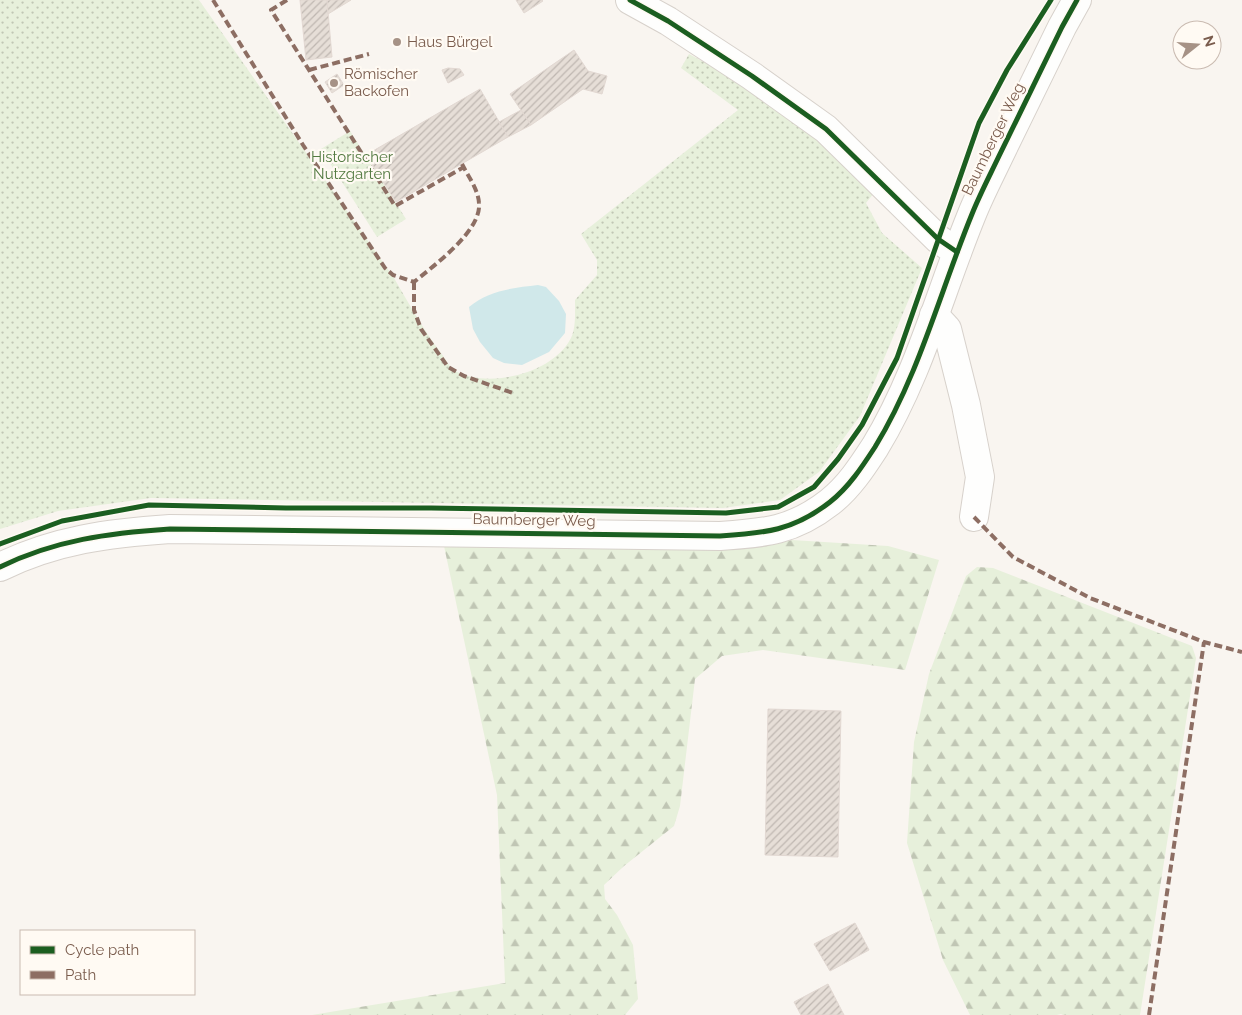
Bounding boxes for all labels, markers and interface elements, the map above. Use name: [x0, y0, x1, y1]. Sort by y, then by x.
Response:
north arrow: [1172, 20, 1222, 70]
place label: Haus Bürgel: [407, 33, 493, 51]
text: N: [1200, 34, 1219, 49]
marker: Haus Bürgel: [391, 36, 403, 48]
place label: Römischer Backofen: [344, 65, 419, 100]
marker: Römischer Backofen: [328, 77, 340, 89]
street label: Baumberger Weg: [958, 80, 1028, 198]
park label: Historischer Nutzgarten: [311, 148, 394, 183]
street label: Baumberger Weg: [472, 510, 596, 530]
legend: [20, 930, 195, 995]
text: Cycle path: [65, 941, 139, 959]
text: Path: [65, 966, 96, 984]

